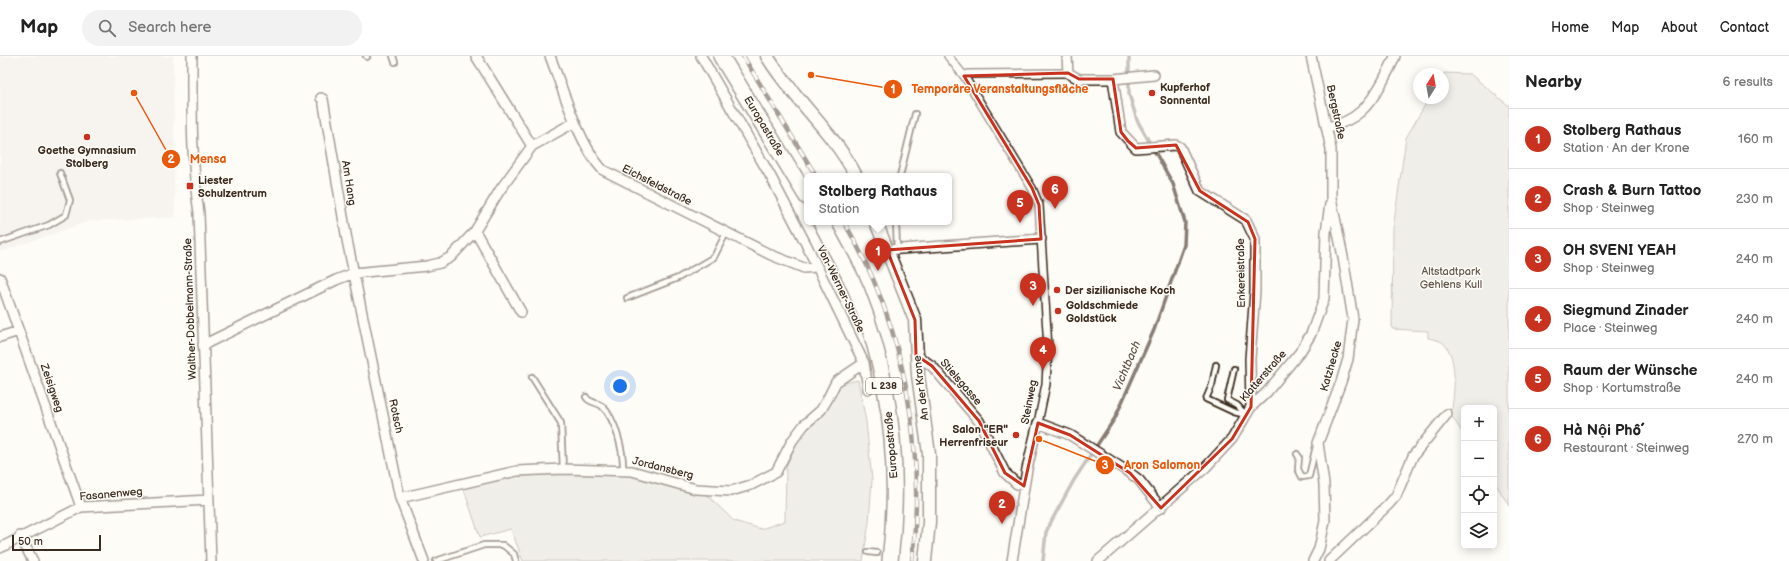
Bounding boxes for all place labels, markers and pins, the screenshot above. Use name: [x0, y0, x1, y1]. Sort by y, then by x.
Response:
callout: Temporäre Veranstaltungsfläche: [883, 77, 1097, 101]
place label: Kupferhof Sonnental: [1160, 81, 1211, 107]
marker: Kupferhof Sonnental: [1147, 88, 1157, 98]
marker: Goethe Gymnasium Stolberg: [82, 132, 92, 142]
place label: Goethe Gymnasium Stolberg: [38, 144, 136, 170]
callout: Mensa: [161, 147, 234, 171]
place label: Liester Schulzentrum: [198, 174, 267, 200]
pin: 6: [1042, 176, 1068, 209]
marker: Liester Schulzentrum: [185, 181, 195, 191]
pin: 5: [1007, 190, 1033, 223]
pin: 1: [865, 238, 891, 271]
pin: 3: [1020, 273, 1046, 306]
place label: Der sizilianische Koch: [1065, 284, 1175, 297]
marker: Der sizilianische Koch: [1052, 285, 1062, 295]
place label: Goldschmiede Goldstück: [1066, 299, 1138, 325]
marker: Goldschmiede Goldstück: [1053, 306, 1063, 316]
pin: 4: [1030, 337, 1056, 370]
place label: Salon "ER" Herrenfriseur: [939, 423, 1009, 449]
marker: Salon "ER" Herrenfriseur: [1011, 430, 1021, 440]
callout: Aron Salomon: [1095, 453, 1208, 477]
pin: 2: [989, 491, 1015, 524]

